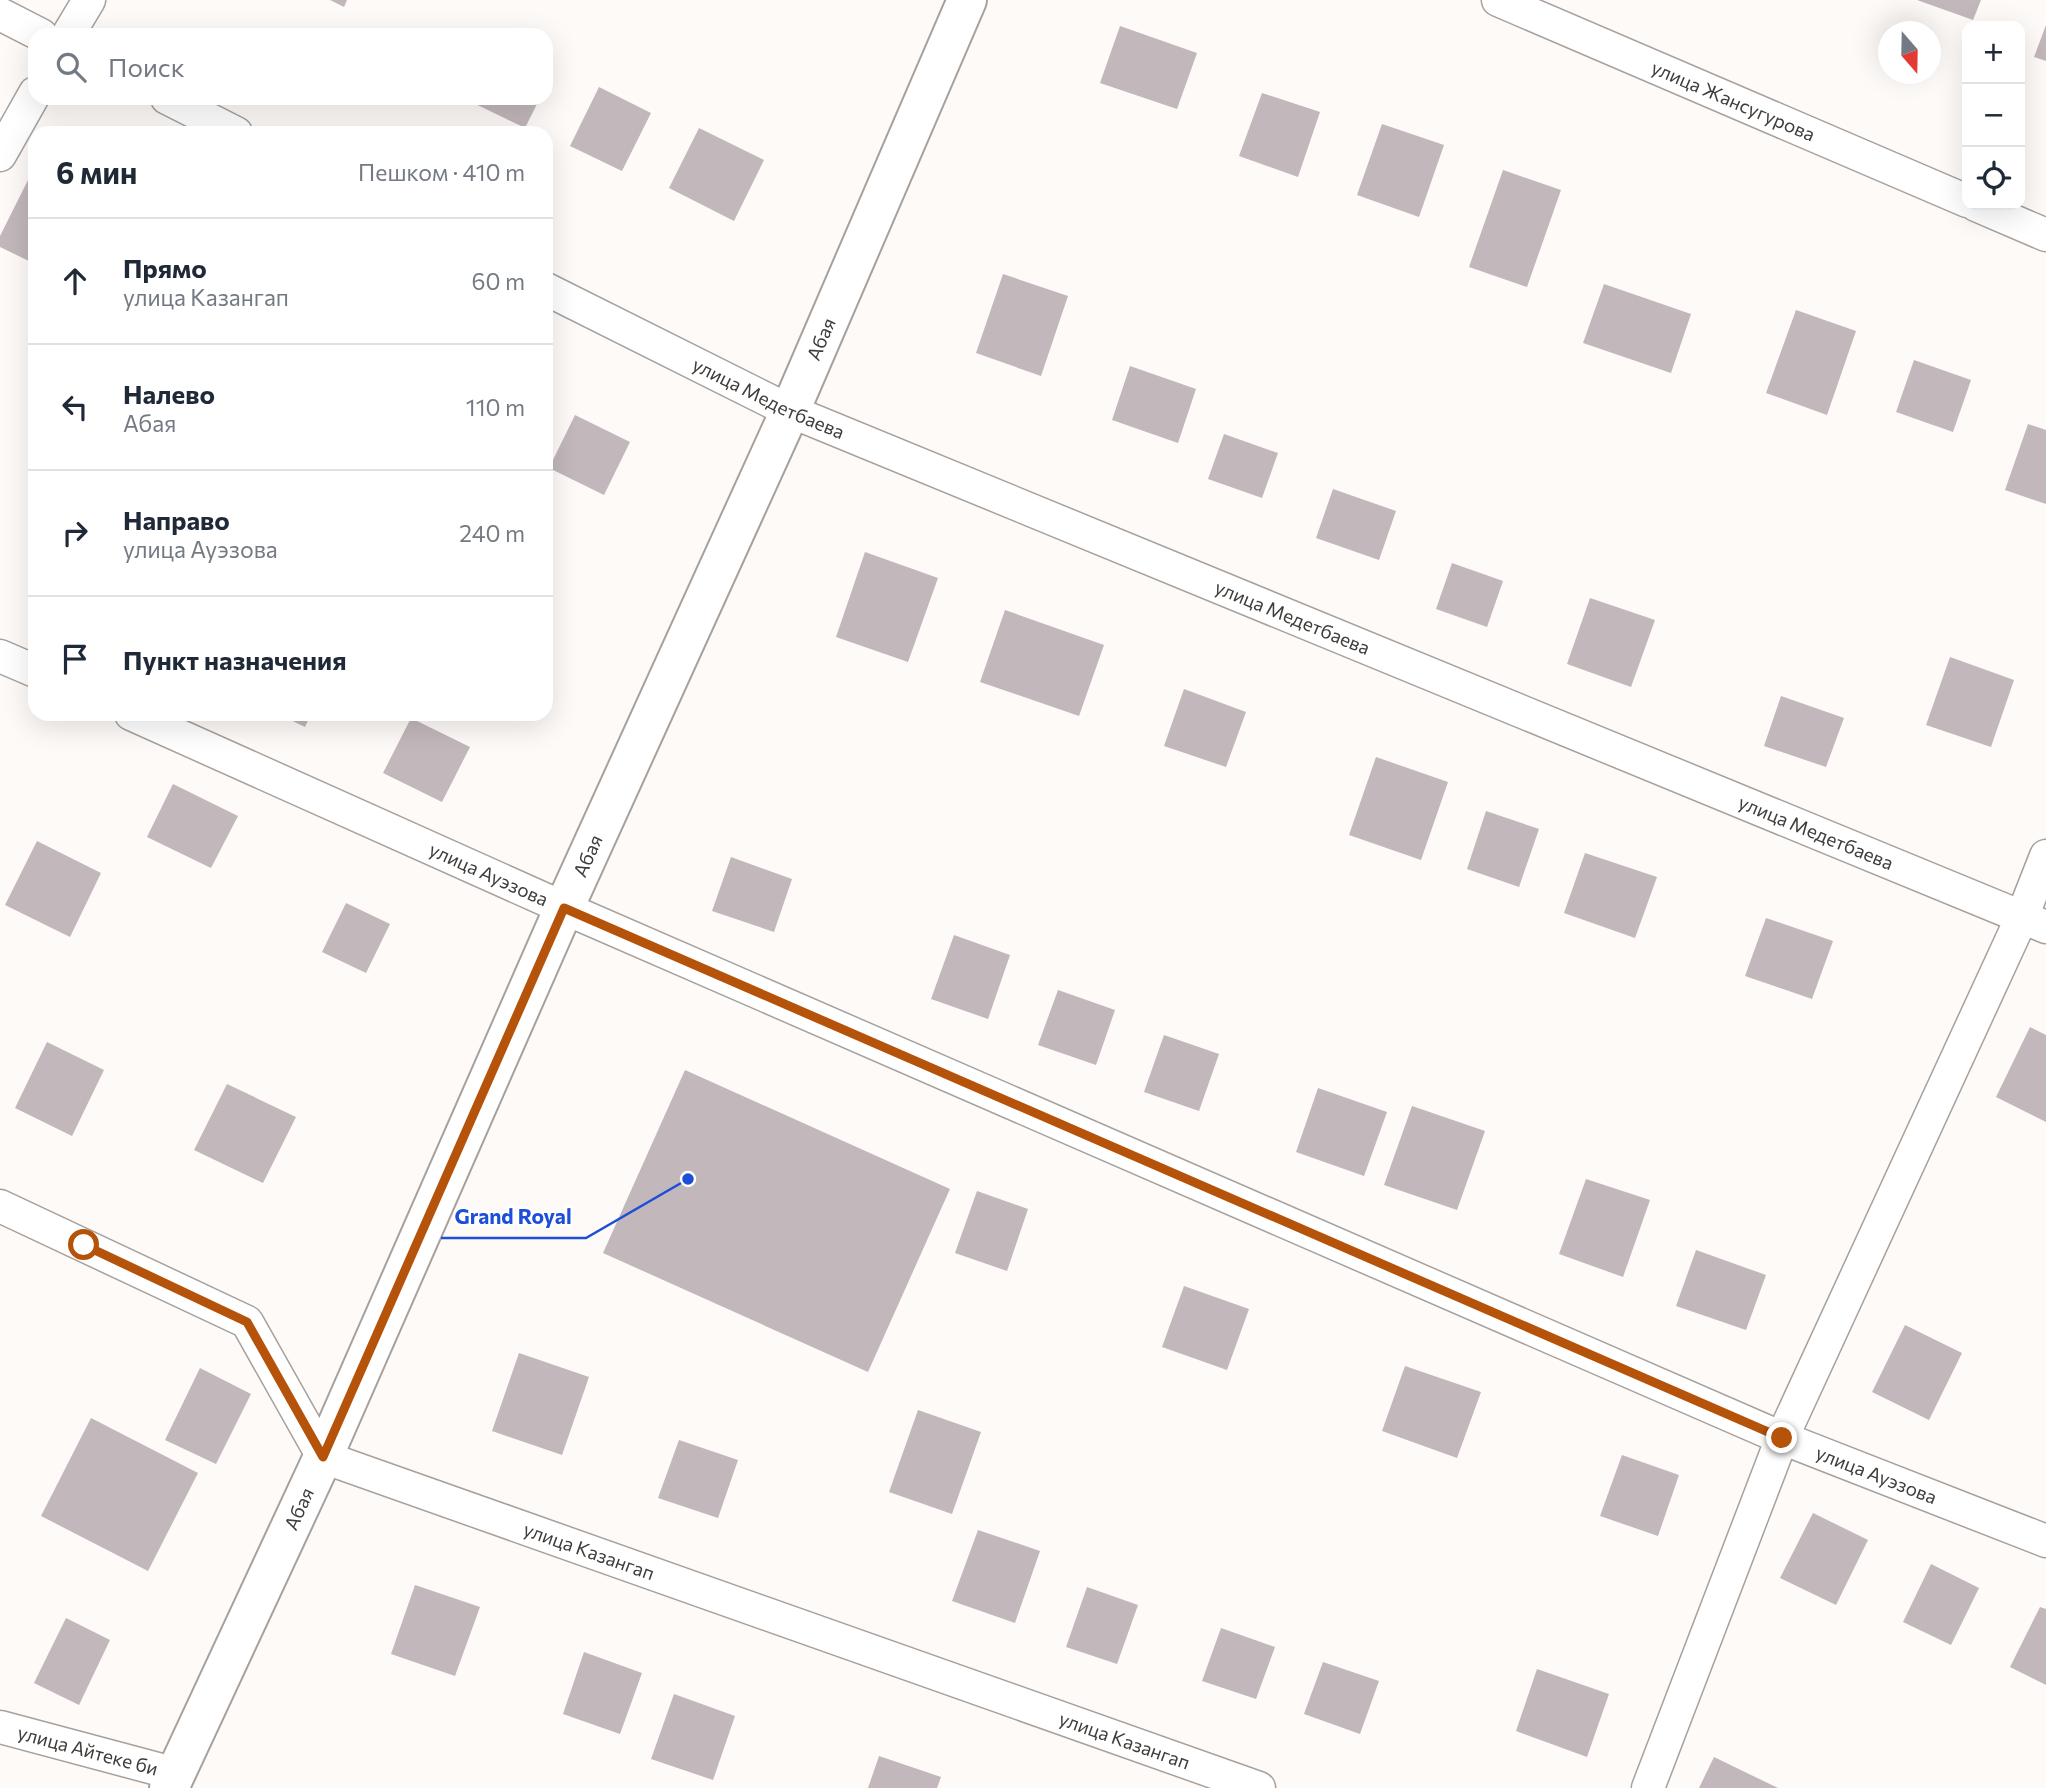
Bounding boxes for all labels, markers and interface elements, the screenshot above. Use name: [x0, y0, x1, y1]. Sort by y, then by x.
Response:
north arrow: [1878, 21, 1941, 84]
map controls: [1962, 21, 2025, 210]
button: +: [1962, 21, 2025, 84]
search box: [28, 28, 553, 105]
icon: search: [52, 48, 90, 86]
text: Поиск: [108, 51, 185, 82]
street label: улица Жансугурова: [1648, 55, 1819, 146]
button: −: [1962, 84, 2025, 147]
button: locate: [1962, 147, 2025, 210]
text: 6 мин: [56, 153, 137, 190]
text: Пешком · 410 m: [358, 158, 525, 186]
text: Прямо: [123, 252, 207, 283]
icon: ahead: [56, 262, 94, 300]
text: 60 m: [472, 267, 525, 295]
text: улица Казангап: [123, 283, 289, 311]
street label: Абая: [801, 314, 840, 364]
street label: улица Медетбаева: [689, 352, 848, 443]
text: Налево: [123, 378, 215, 409]
icon: left: [56, 388, 94, 426]
text: 110 m: [466, 393, 525, 421]
text: Абая: [123, 409, 176, 437]
text: Направо: [123, 504, 230, 535]
icon: right: [56, 514, 94, 552]
text: 240 m: [459, 519, 525, 547]
text: улица Ауэзова: [123, 535, 278, 563]
street label: улица Медетбаева: [1212, 575, 1373, 659]
icon: arrive: [56, 640, 94, 678]
text: Пункт назначения: [123, 644, 347, 675]
street label: улица Медетбаева: [1735, 790, 1897, 874]
street label: Абая: [568, 831, 607, 880]
street label: улица Ауэзова: [426, 837, 552, 910]
callout: Grand Royal: [441, 1196, 586, 1238]
text: Grand Royal: [454, 1203, 572, 1228]
route start: [68, 1229, 99, 1260]
route end: [1766, 1422, 1797, 1453]
street label: улица Ауэзова: [1813, 1440, 1940, 1508]
street label: Абая: [279, 1484, 318, 1533]
street label: улица Казангап: [521, 1517, 658, 1584]
street label: улица Казангап: [1056, 1706, 1193, 1774]
street label: улица Айтеке би: [15, 1720, 161, 1780]

